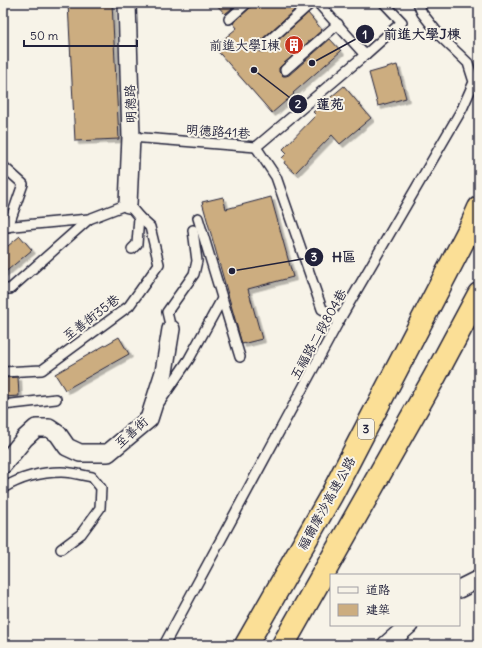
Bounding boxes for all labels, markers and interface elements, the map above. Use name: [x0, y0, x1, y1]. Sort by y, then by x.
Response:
callout: 前進大學J棟: [355, 21, 468, 47]
scale bar: [24, 22, 137, 48]
text: 前進大學J棟: [383, 25, 462, 43]
text: 1: [363, 27, 367, 42]
text: 50 m: [30, 28, 59, 43]
building icon: 前進大學I棟: [283, 34, 305, 56]
place label: 前進大學I棟: [209, 37, 280, 54]
street label: 明德路: [121, 84, 140, 124]
callout: 蓮苑: [288, 91, 352, 117]
text: 蓮苑: [316, 95, 344, 113]
text: 2: [295, 96, 302, 111]
street label: 明德路41巷: [185, 121, 251, 142]
callout: H區: [304, 244, 364, 270]
text: H區: [332, 248, 356, 266]
text: 3: [311, 249, 318, 264]
street label: 五福路二段804巷: [286, 286, 350, 383]
street label: 至善街35巷: [59, 290, 123, 344]
street label: 至善街: [111, 413, 152, 452]
road number: 3: [358, 419, 374, 439]
street label: 福爾摩沙高速公路: [294, 454, 359, 553]
legend: [330, 574, 460, 626]
text: 道路: [366, 582, 390, 597]
text: 建築: [366, 602, 390, 617]

